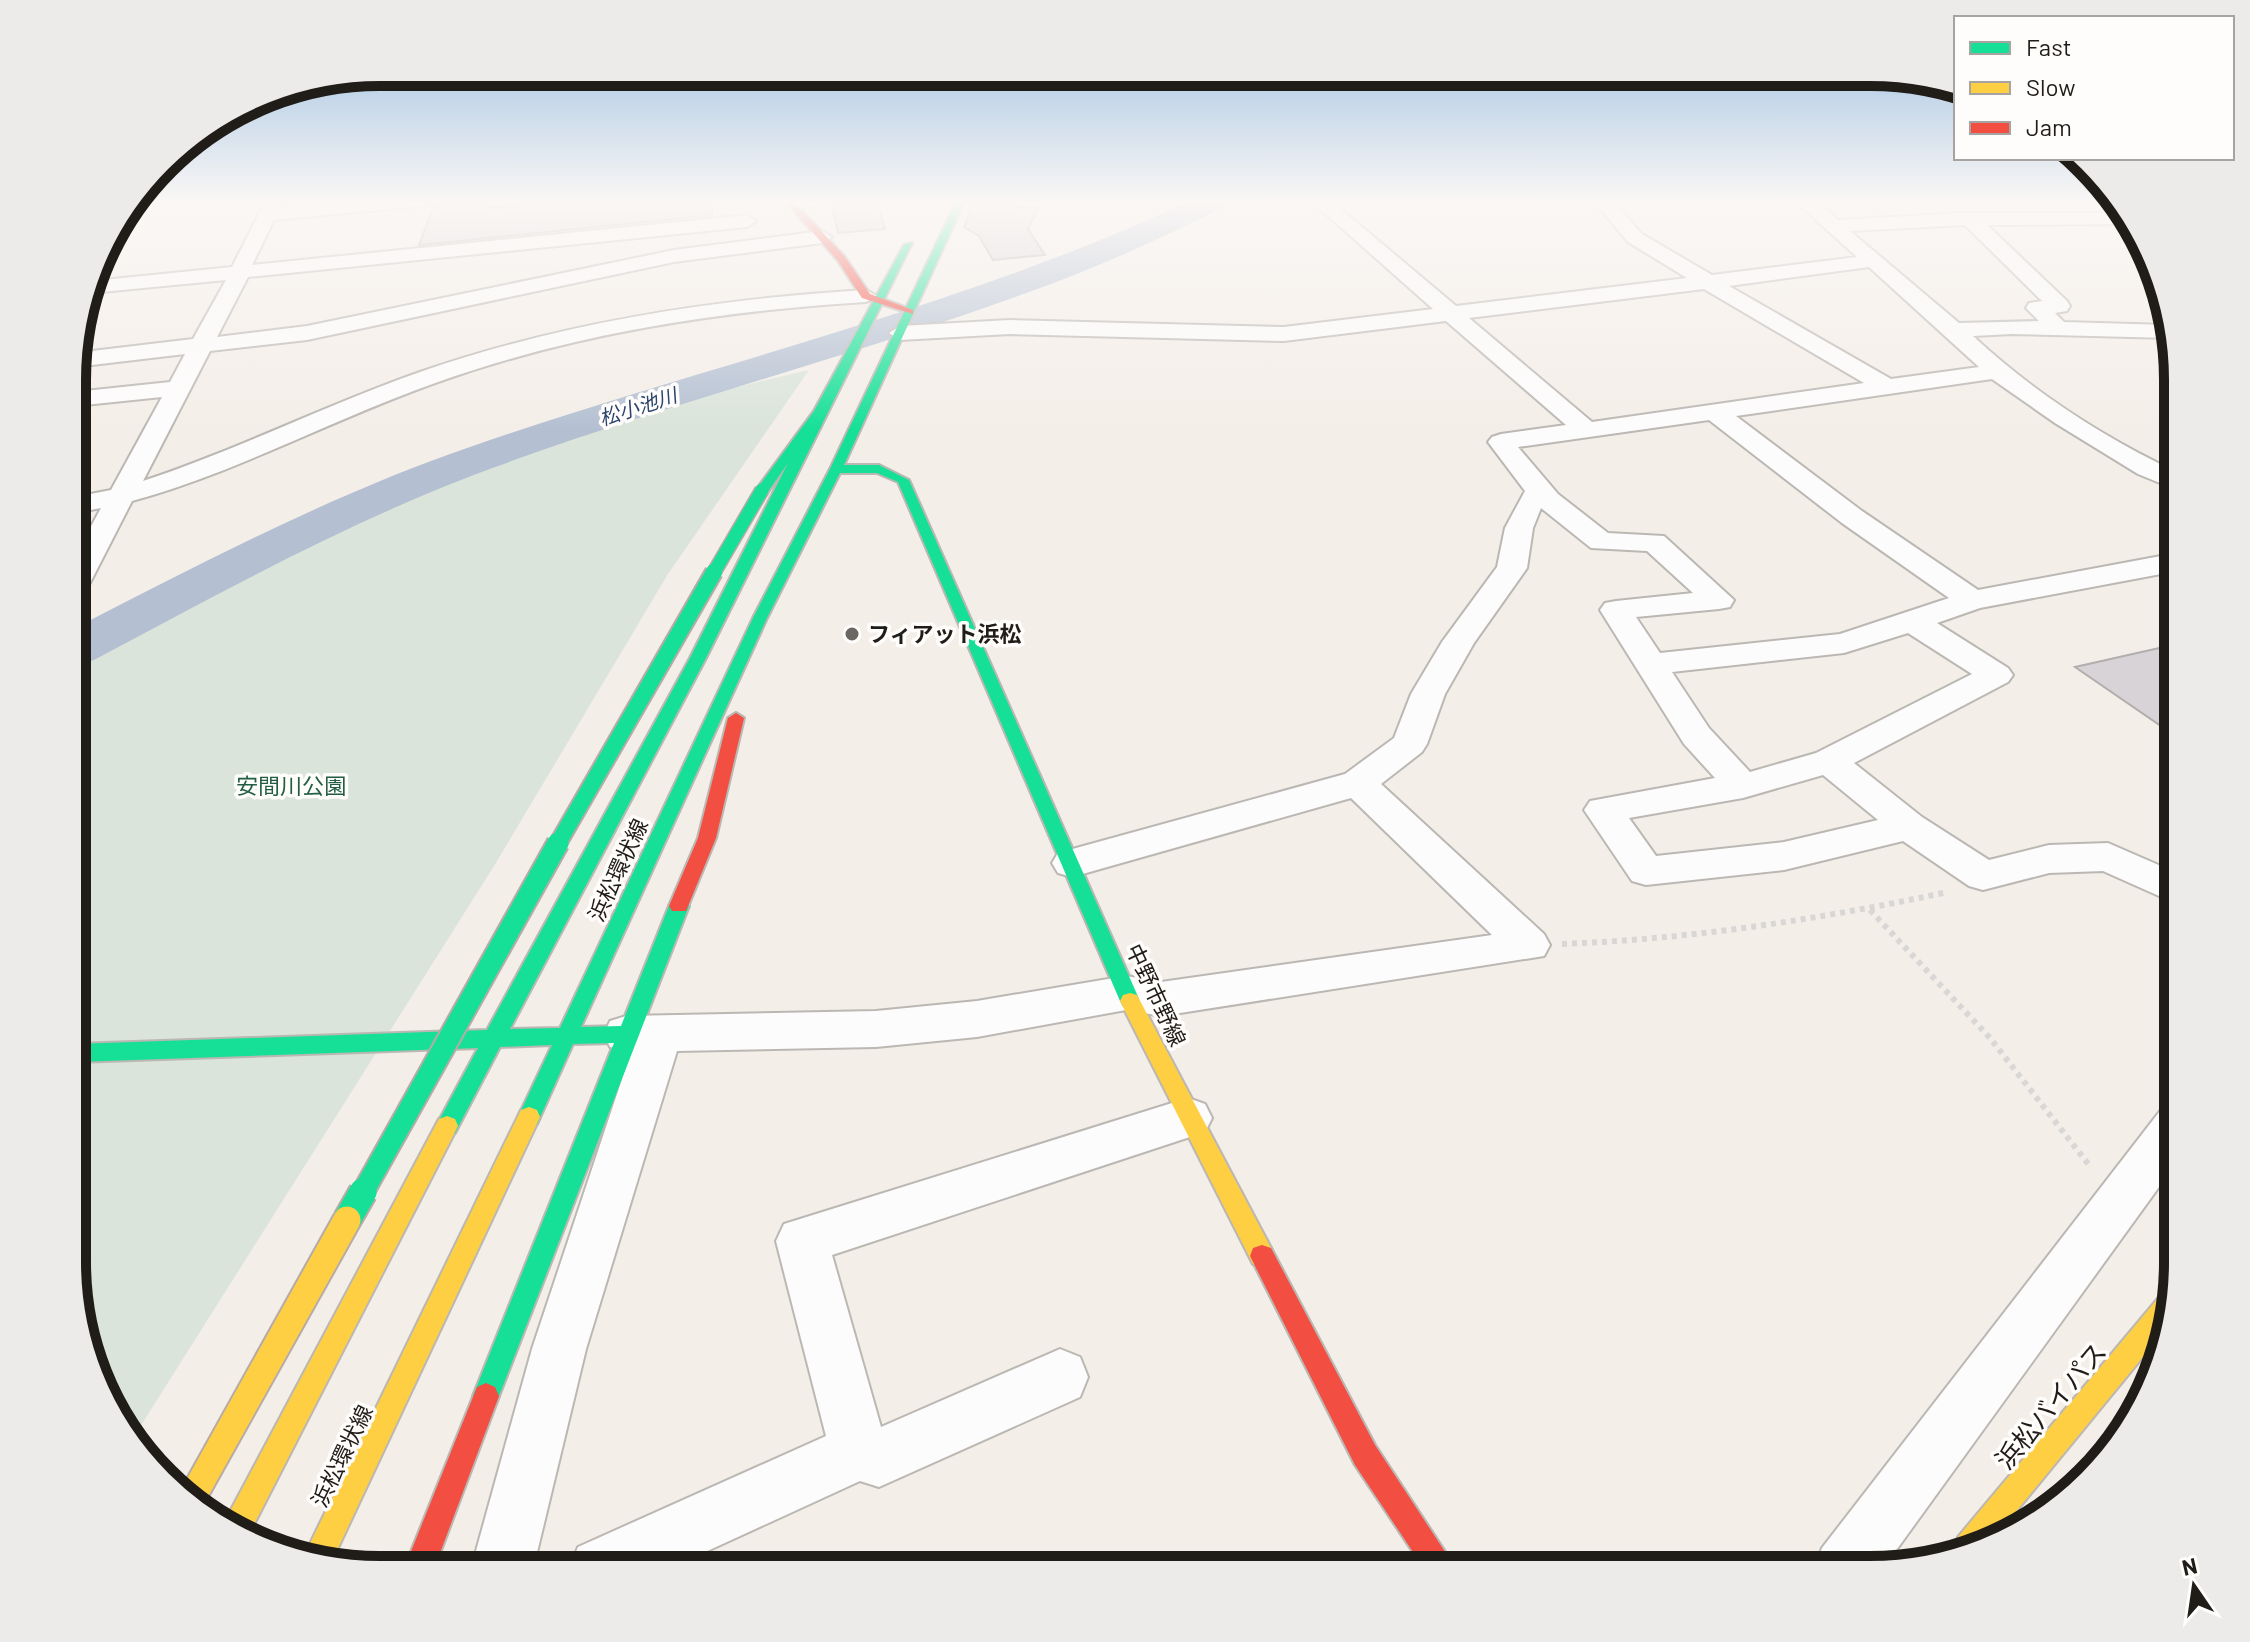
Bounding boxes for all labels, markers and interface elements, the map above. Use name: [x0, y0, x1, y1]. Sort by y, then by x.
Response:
legend: [1954, 16, 2234, 160]
text: Fast: [2026, 32, 2071, 61]
text: Slow: [2026, 72, 2075, 101]
text: Jam: [2026, 112, 2072, 141]
water label: 松小池川: [596, 382, 681, 430]
place label: フィアット浜松: [868, 620, 1022, 646]
marker: フィアット浜松: [843, 625, 861, 643]
park label: 安間川公園: [236, 772, 346, 798]
street label: 浜松環状線: [582, 814, 652, 925]
street label: 中野市野線: [1122, 939, 1192, 1050]
street label: 浜松バイパス: [1988, 1336, 2112, 1475]
street label: 浜松環状線: [305, 1400, 377, 1511]
north arrow: [2154, 1546, 2234, 1626]
text: N: [2179, 1551, 2199, 1580]

